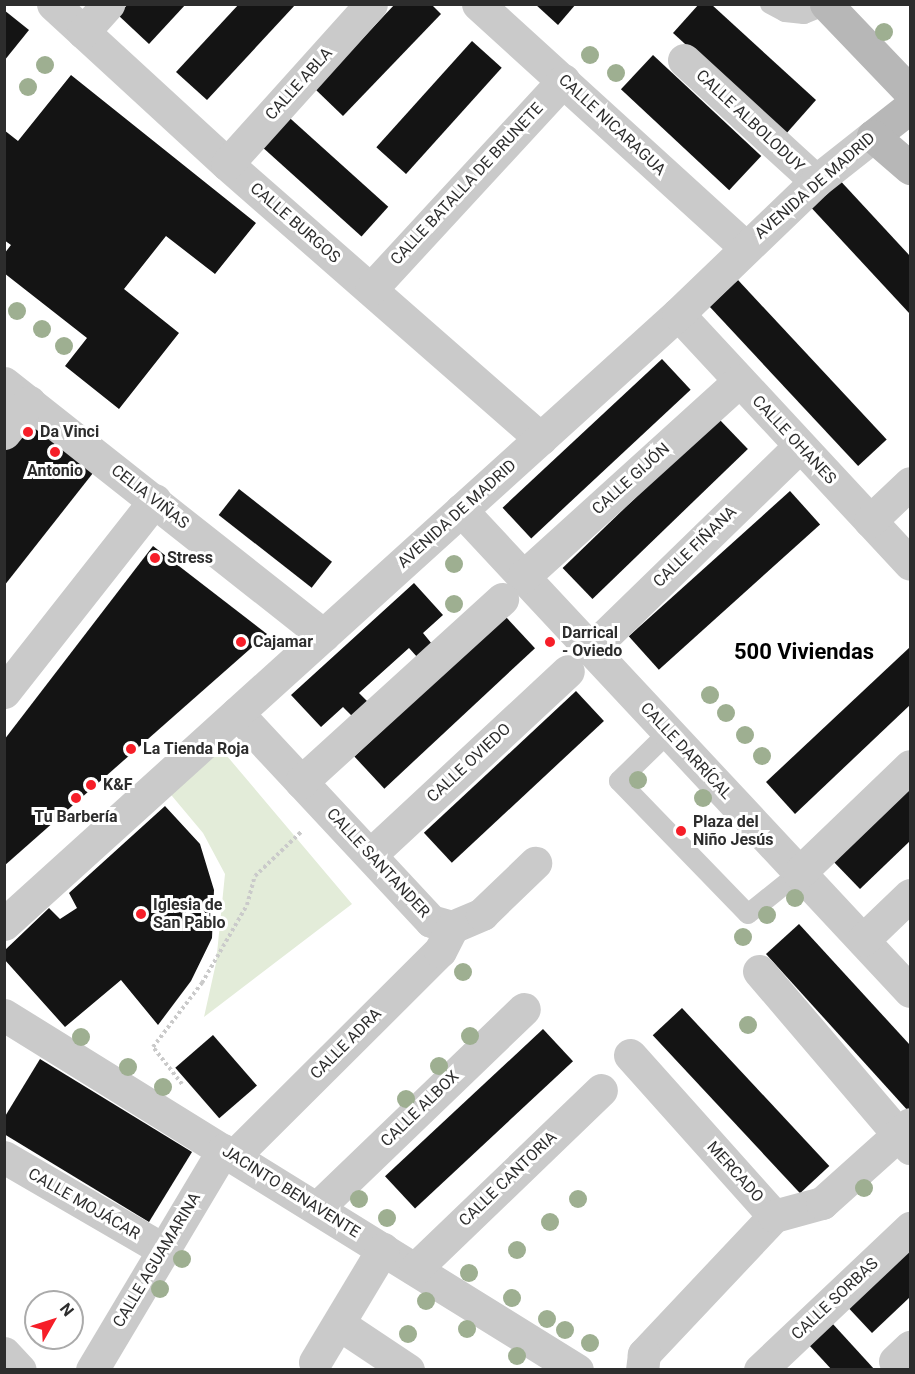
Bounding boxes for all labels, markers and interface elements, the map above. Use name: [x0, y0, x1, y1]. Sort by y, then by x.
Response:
street label: CALLE ABLA: [262, 44, 336, 124]
street label: CALLE ALBOLODUY: [692, 66, 808, 176]
street label: CALLE NICARAGUA: [554, 70, 670, 180]
street label: CALLE BATALLA DE BRUNETE: [387, 99, 547, 269]
street label: AVENIDA DE MADRID: [751, 129, 879, 243]
street label: CALLE BURGOS: [246, 179, 344, 267]
street label: CALLE OHANES: [748, 392, 840, 488]
place label: Da Vinci: [40, 422, 99, 442]
marker: Da Vinci: [21, 425, 35, 439]
street label: CALLE GIJÓN: [588, 439, 674, 519]
marker: Antonio: [48, 445, 62, 459]
street label: AVENIDA DE MADRID: [394, 456, 520, 572]
place label: Antonio: [27, 461, 83, 481]
street label: CELIA VIÑAS: [107, 461, 193, 533]
street label: CALLE FIÑANA: [649, 502, 741, 592]
place label: Stress: [167, 548, 213, 568]
marker: Stress: [148, 551, 162, 565]
place label: Darrical - Oviedo: [562, 623, 622, 661]
place label: Cajamar: [253, 632, 313, 652]
marker: Cajamar: [234, 635, 248, 649]
marker: Darrical - Oviedo: [543, 635, 557, 649]
district label: 500 Viviendas: [734, 639, 874, 665]
street label: CALLE DARRÍCAL: [636, 699, 736, 803]
street label: CALLE OVIEDO: [423, 719, 515, 807]
place label: La Tienda Roja: [143, 739, 250, 759]
marker: La Tienda Roja: [124, 742, 138, 756]
place label: K&F: [103, 775, 132, 795]
marker: K&F: [84, 778, 98, 792]
marker: Tu Barbería: [69, 791, 83, 805]
street label: CALLE SANTANDER: [322, 804, 434, 922]
place label: Tu Barbería: [34, 807, 118, 827]
place label: Plaza del Niño Jesús: [693, 812, 773, 850]
marker: Plaza del Niño Jesús: [674, 824, 688, 838]
place label: Iglesia de San Pablo: [153, 895, 225, 933]
marker: Iglesia de San Pablo: [134, 907, 148, 921]
street label: CALLE ADRA: [307, 1005, 385, 1083]
street label: CALLE ALBOX: [377, 1067, 463, 1151]
street label: CALLE CANTORIA: [455, 1128, 561, 1230]
street label: MERCADO: [703, 1138, 767, 1206]
street label: JACINTO BENAVENTE: [219, 1142, 363, 1242]
street label: CALLE MOJÁCAR: [25, 1164, 143, 1244]
street label: CALLE AGUAMARINA: [109, 1189, 205, 1331]
street label: CALLE SORBAS: [788, 1254, 882, 1344]
north arrow: [24, 1290, 84, 1350]
text: N: [56, 1299, 78, 1320]

